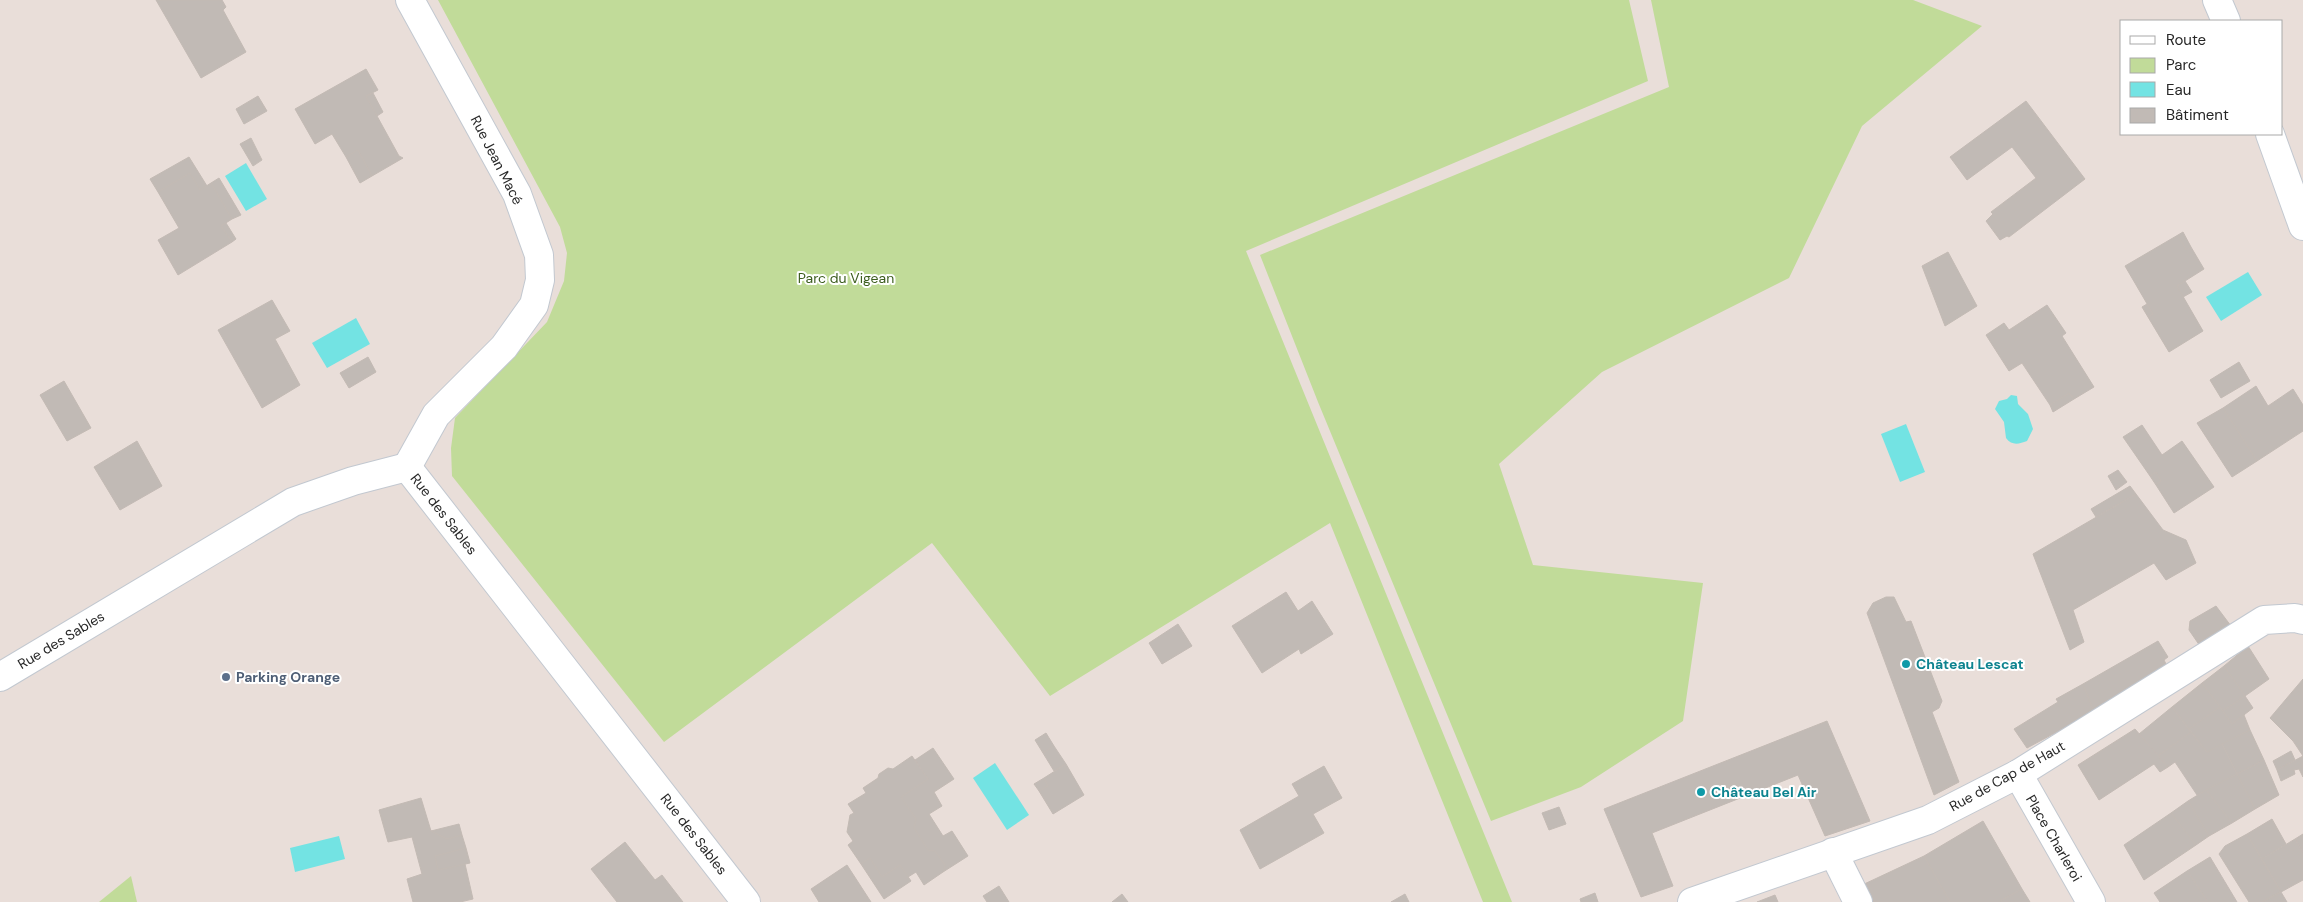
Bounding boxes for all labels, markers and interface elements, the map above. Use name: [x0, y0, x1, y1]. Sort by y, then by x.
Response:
legend: [2120, 20, 2283, 135]
text: Route: [2166, 30, 2206, 50]
text: Parc: [2166, 55, 2196, 75]
text: Eau: [2166, 80, 2191, 100]
text: Bâtiment: [2166, 105, 2229, 125]
street label: Rue Jean Macé: [467, 112, 527, 208]
park label: Parc du Vigean: [798, 269, 894, 287]
street label: Rue des Sables: [407, 470, 481, 558]
street label: Rue des Sables: [14, 607, 108, 673]
place label: Château Lescat: [1916, 655, 2024, 673]
marker: Château Lescat: [1900, 658, 1912, 670]
place label: Parking Orange: [236, 668, 340, 686]
marker: Parking Orange: [220, 671, 232, 683]
street label: Rue de Cap de Haut: [1946, 737, 2068, 815]
place label: Château Bel Air: [1711, 783, 1817, 801]
marker: Château Bel Air: [1695, 786, 1707, 798]
street label: Rue des Sables: [657, 790, 731, 878]
street label: Place Charleroi: [2022, 791, 2086, 885]

